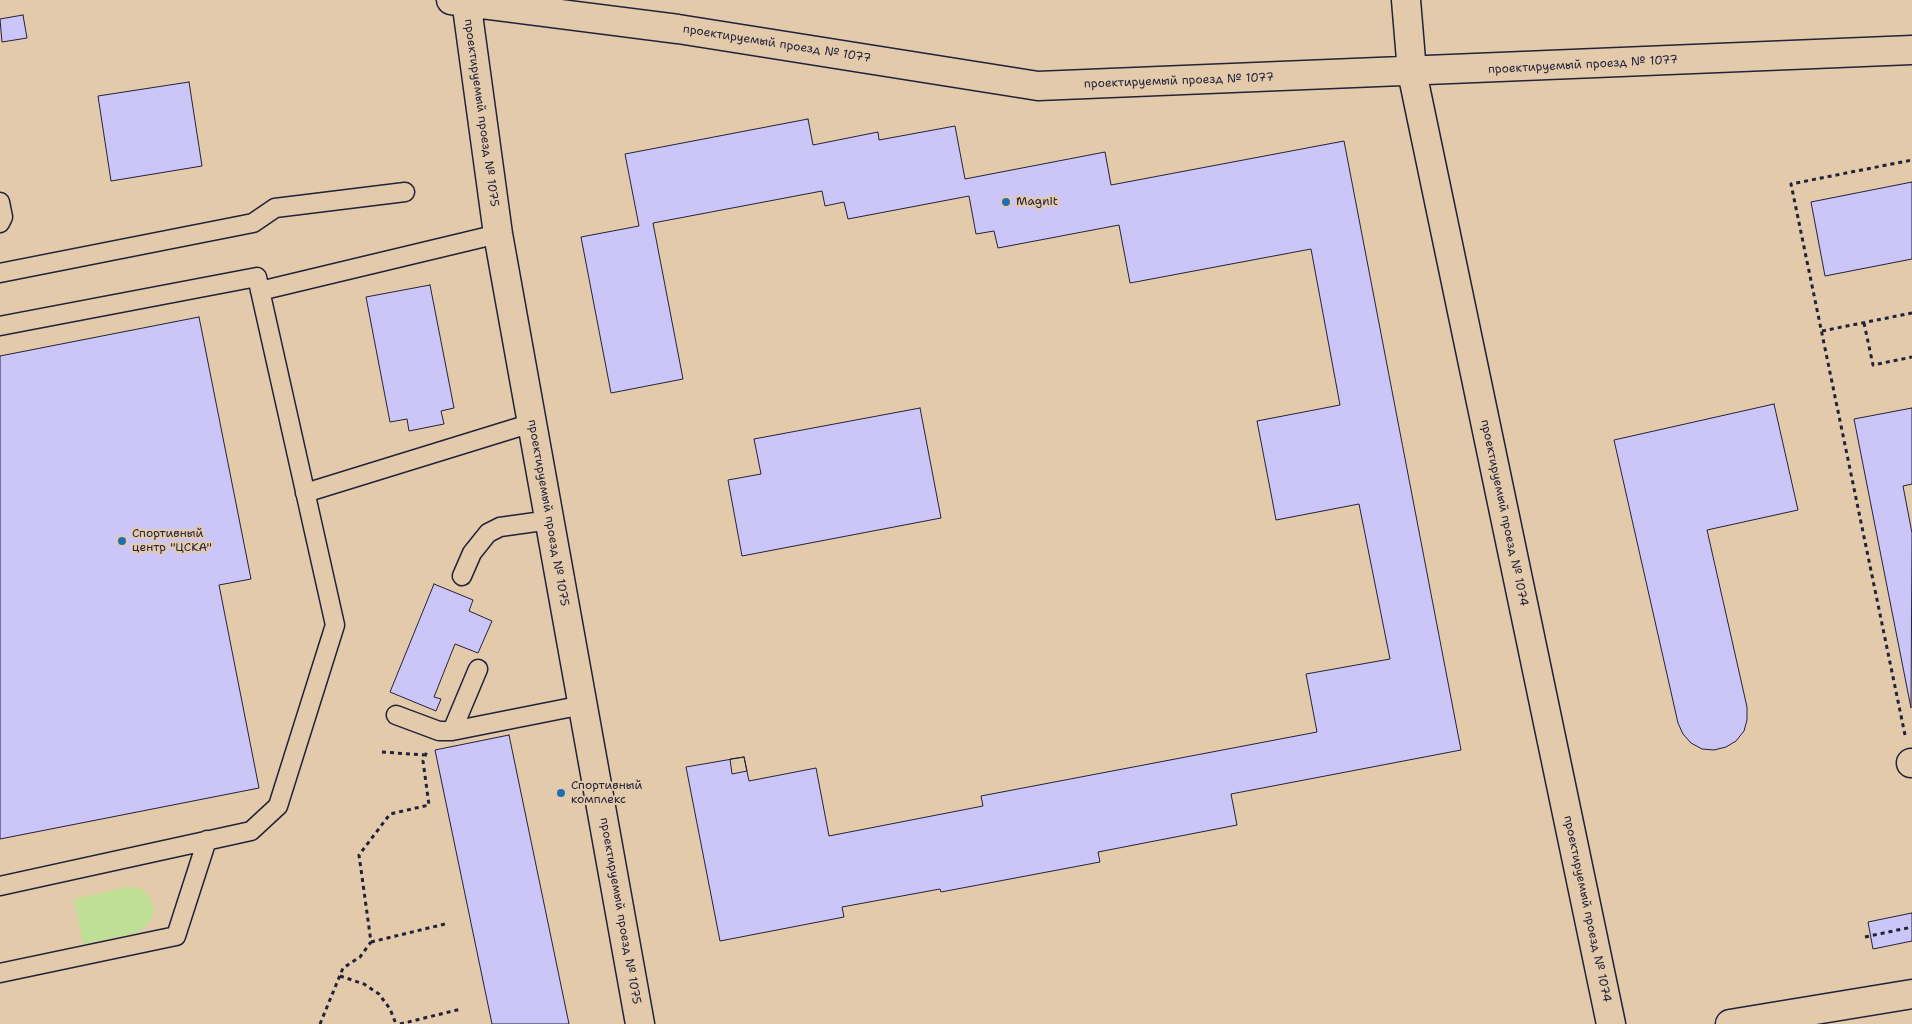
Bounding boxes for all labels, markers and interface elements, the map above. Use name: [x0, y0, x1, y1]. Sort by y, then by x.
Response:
street label: проектируемый проезд № 1075: [461, 18, 501, 208]
street label: проектируемый проезд № 1077: [682, 22, 872, 66]
street label: проектируемый проезд № 1077: [1488, 53, 1678, 77]
street label: проектируемый проезд № 1077: [1084, 70, 1274, 92]
place label: Magnit: [1016, 195, 1058, 209]
marker: Magnit: [1000, 196, 1012, 208]
street label: проектируемый проезд № 1075: [524, 418, 572, 608]
street label: проектируемый проезд № 1074: [1477, 418, 1531, 608]
place label: Спортивный центр "ЦСКА": [132, 527, 212, 555]
marker: Спортивный центр "ЦСКА": [116, 535, 128, 547]
place label: Спортивный комплекс: [571, 779, 642, 807]
marker: Спортивный комплекс: [555, 787, 567, 799]
street label: проектируемый проезд № 1074: [1560, 814, 1614, 1004]
street label: проектируемый проезд № 1075: [596, 816, 644, 1006]

